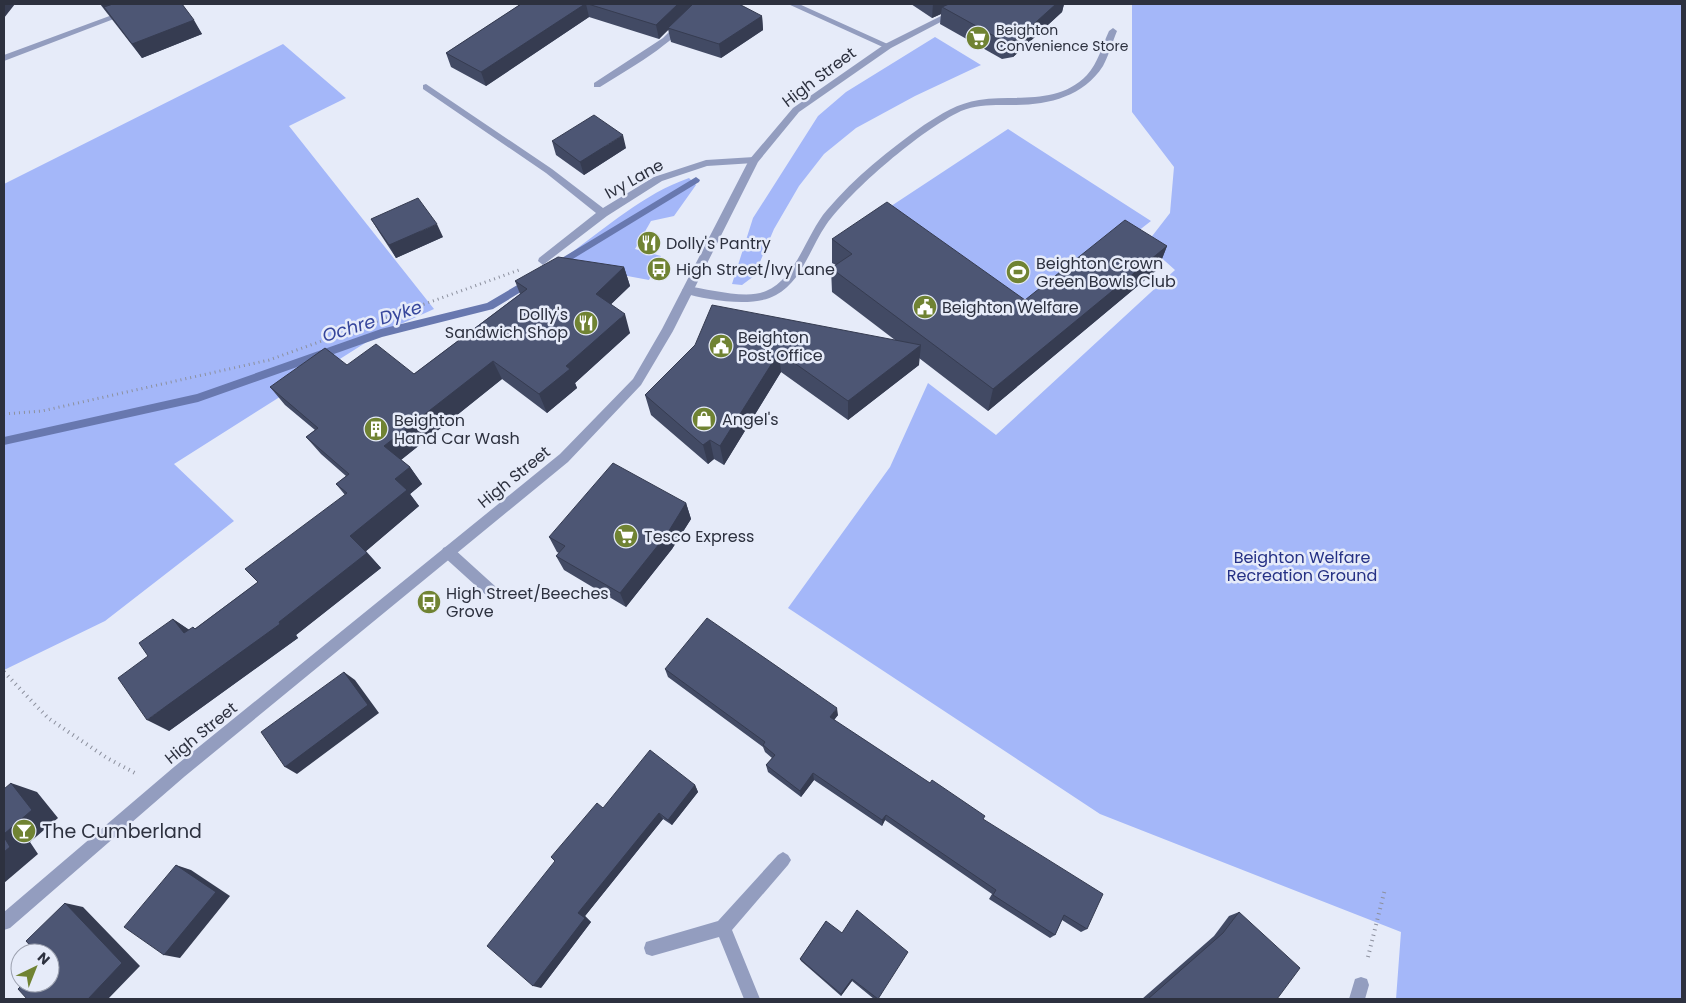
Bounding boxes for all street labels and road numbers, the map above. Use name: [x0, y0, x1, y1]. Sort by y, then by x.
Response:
street label: High Street: [777, 41, 861, 112]
street label: Ivy Lane: [600, 153, 668, 205]
street label: High Street: [473, 441, 555, 513]
street label: High Street: [160, 697, 242, 769]

